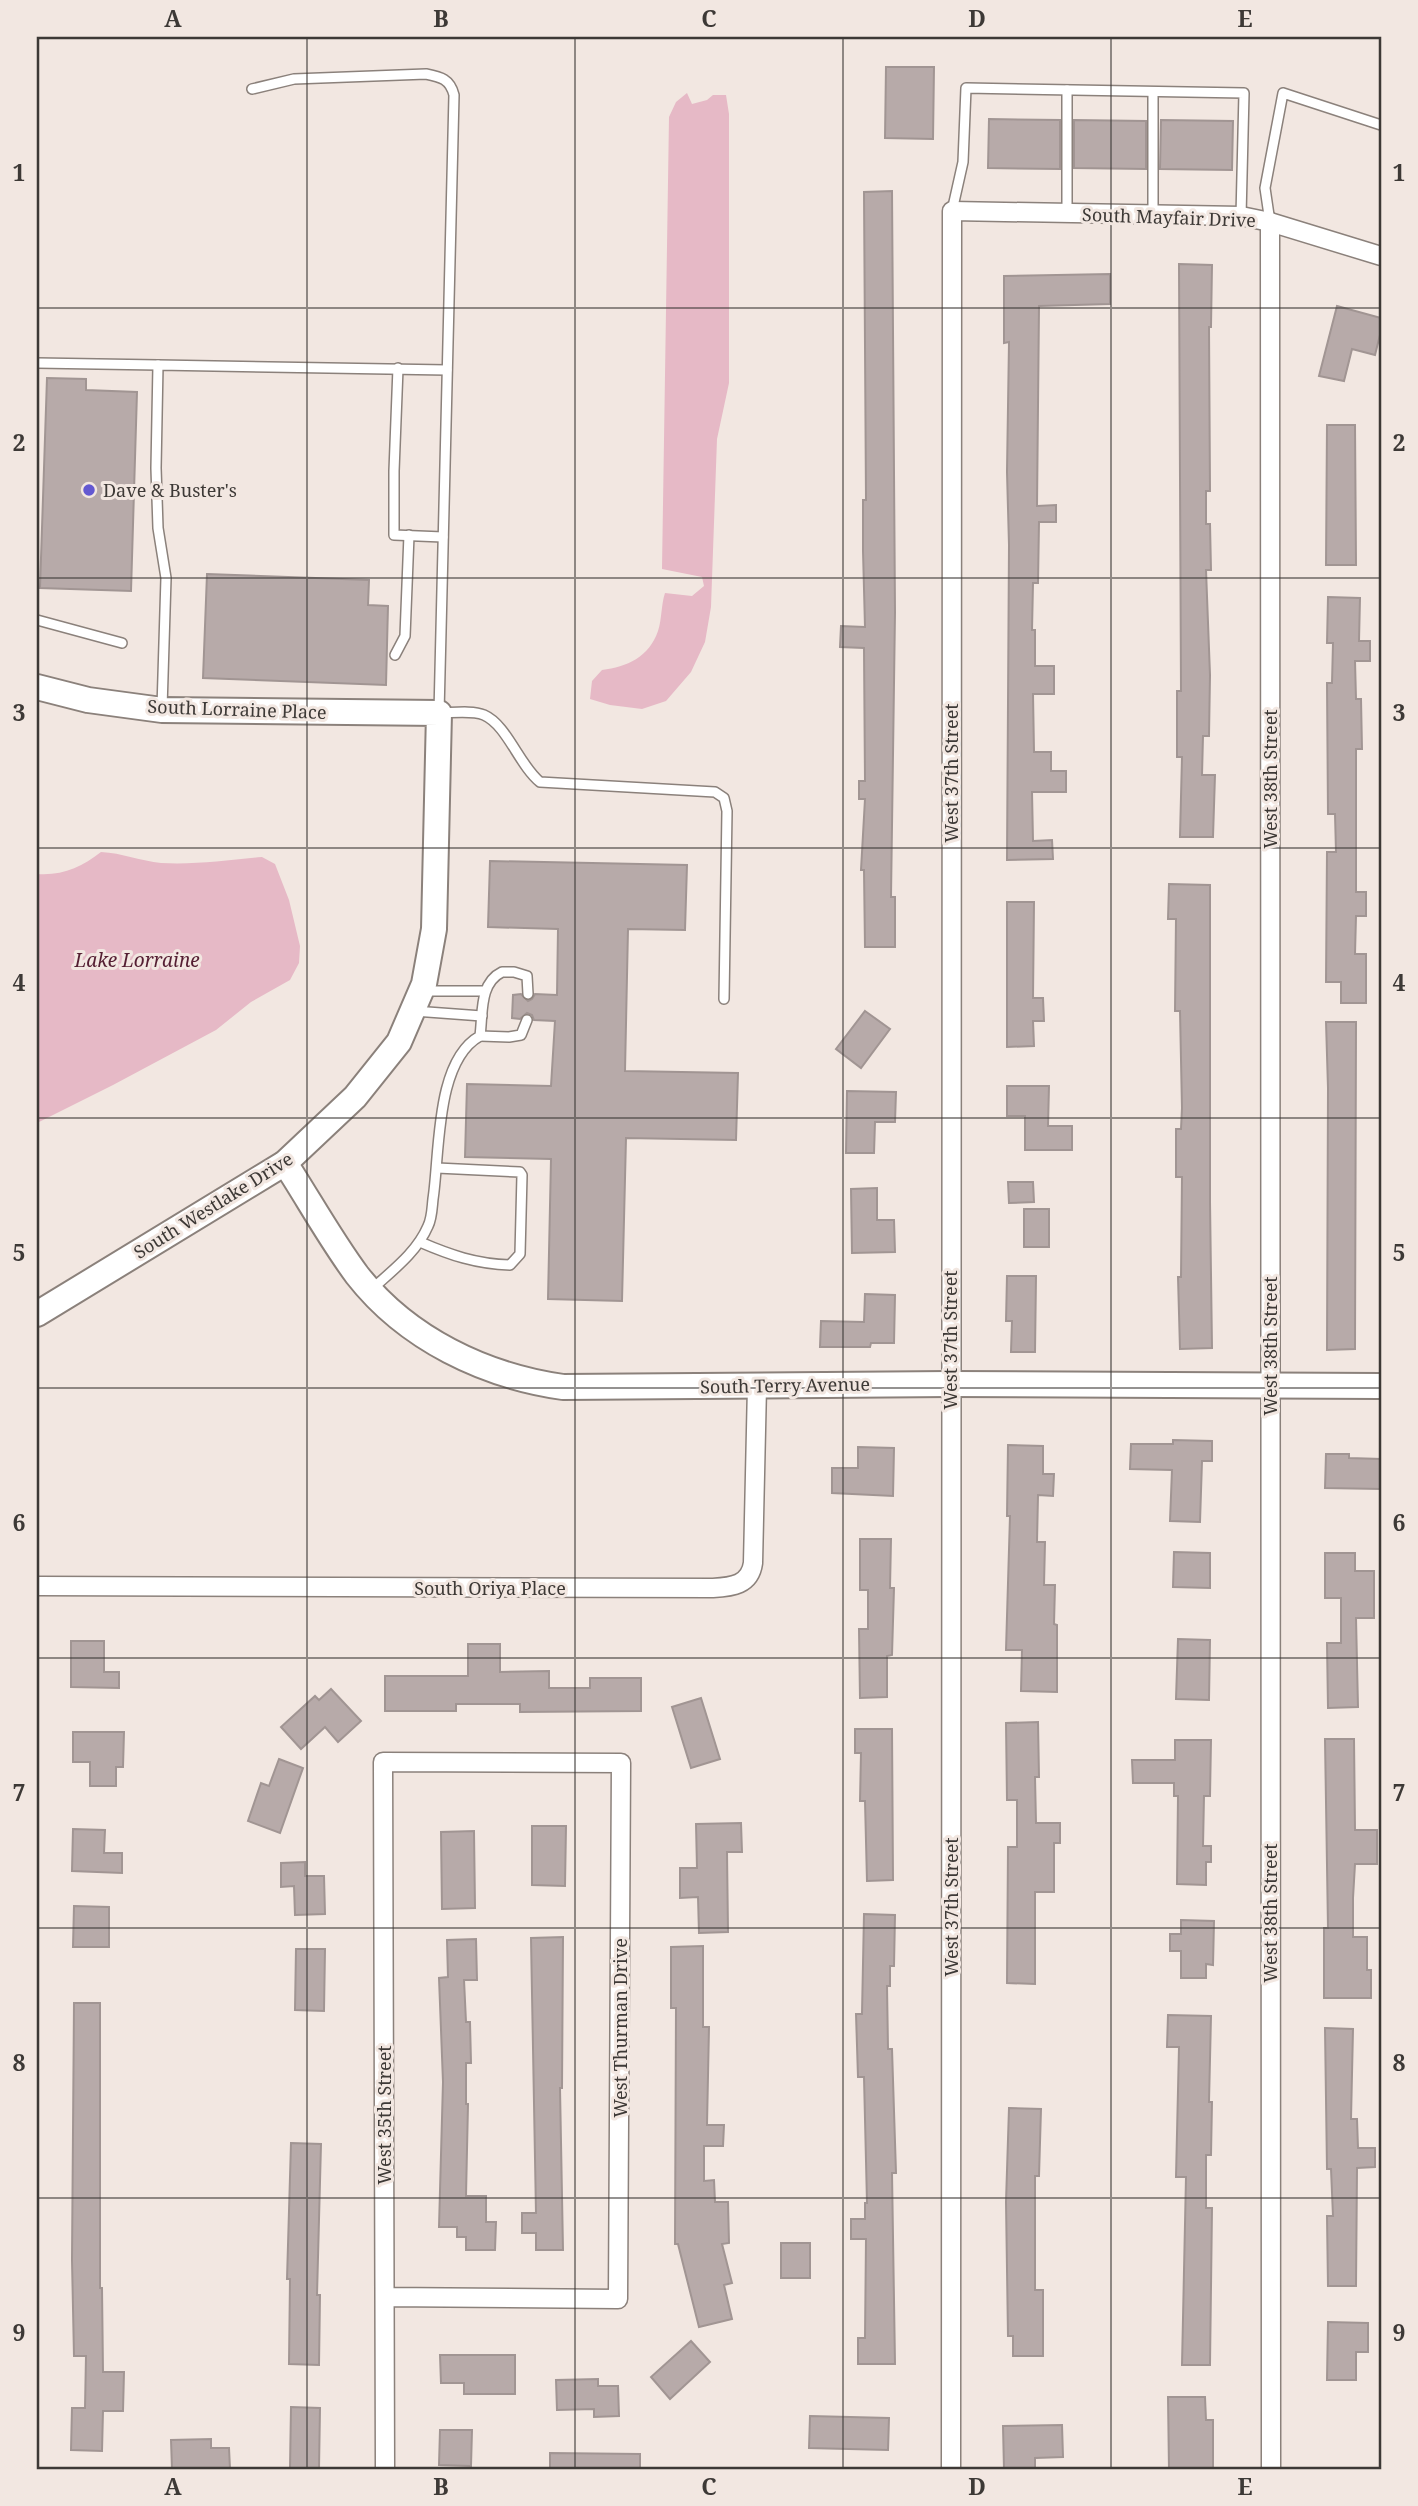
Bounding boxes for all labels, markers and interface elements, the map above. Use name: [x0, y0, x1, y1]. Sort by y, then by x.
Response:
text: A: [164, 2, 182, 34]
text: B: [433, 2, 449, 34]
text: C: [701, 2, 717, 34]
text: D: [968, 2, 986, 34]
text: E: [1237, 2, 1253, 34]
text: 1: [13, 156, 26, 188]
text: 1: [1393, 156, 1406, 188]
street label: South Mayfair Drive: [1082, 202, 1256, 232]
text: 2: [13, 426, 26, 458]
text: 2: [1393, 426, 1406, 458]
place label: Dave & Buster's: [103, 478, 237, 502]
marker: Dave & Buster's: [81, 482, 97, 498]
street label: South Lorraine Place: [147, 694, 327, 724]
text: 3: [13, 696, 26, 728]
text: 3: [1393, 696, 1406, 728]
street label: West 37th Street: [939, 703, 963, 843]
street label: West 38th Street: [1258, 709, 1282, 849]
water label: Lake Lorraine: [73, 947, 200, 973]
text: 4: [13, 966, 26, 998]
text: 4: [1393, 966, 1406, 998]
street label: South Westlake Drive: [129, 1146, 297, 1264]
text: 5: [13, 1236, 26, 1268]
text: 5: [1393, 1236, 1406, 1268]
street label: West 37th Street: [938, 1270, 962, 1410]
street label: West 38th Street: [1258, 1276, 1282, 1416]
street label: South Terry Avenue: [700, 1372, 870, 1398]
text: 6: [13, 1506, 26, 1538]
text: 6: [1393, 1506, 1406, 1538]
street label: South Oriya Place: [414, 1576, 566, 1600]
text: 7: [13, 1776, 26, 1808]
text: 7: [1393, 1776, 1406, 1808]
street label: West 37th Street: [939, 1837, 963, 1977]
street label: West 38th Street: [1258, 1843, 1282, 1983]
street label: West Thurman Drive: [608, 1938, 632, 2118]
street label: West 35th Street: [372, 2045, 396, 2185]
text: 8: [13, 2046, 26, 2078]
text: 8: [1393, 2046, 1406, 2078]
text: 9: [13, 2316, 26, 2348]
text: 9: [1393, 2316, 1406, 2348]
text: A: [164, 2470, 182, 2502]
text: B: [433, 2470, 449, 2502]
text: C: [701, 2470, 717, 2502]
text: D: [968, 2470, 986, 2502]
text: E: [1237, 2470, 1253, 2502]

